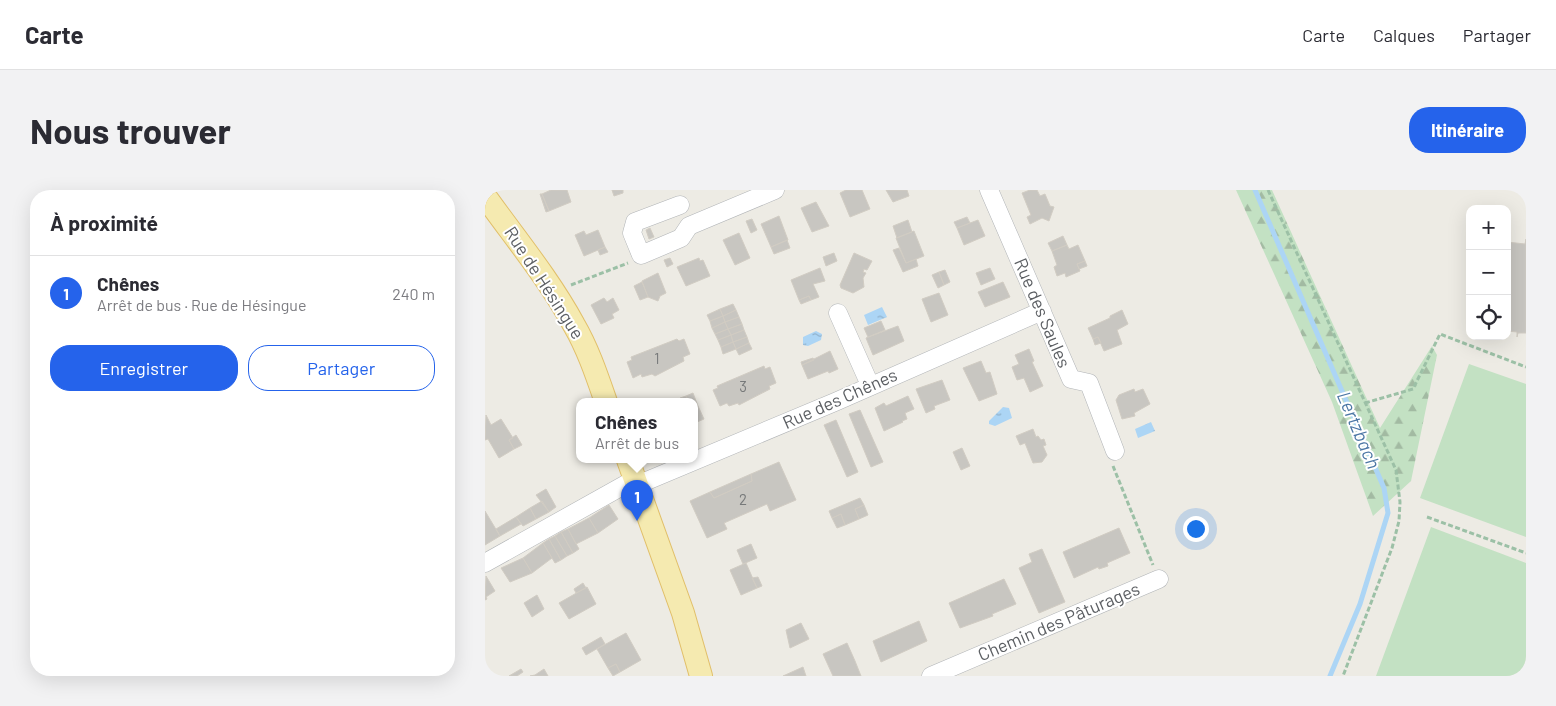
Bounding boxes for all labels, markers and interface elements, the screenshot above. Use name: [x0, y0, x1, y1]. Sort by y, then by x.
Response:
text: Carte: [25, 20, 84, 49]
text: Carte: [1302, 24, 1345, 46]
text: Calques: [1373, 24, 1435, 46]
text: Partager: [1463, 24, 1531, 46]
button: Itinéraire: [1409, 107, 1526, 153]
text: Nous trouver: [30, 109, 231, 151]
map controls: [1466, 205, 1511, 340]
button: +: [1466, 205, 1511, 250]
text: À proximité: [50, 210, 158, 235]
street label: Rue de Hésingue: [500, 222, 589, 343]
button: −: [1466, 250, 1511, 295]
street label: Rue des Saules: [1010, 254, 1076, 371]
text: Chênes: [97, 272, 159, 295]
text: 1: [63, 284, 69, 303]
text: 240 m: [392, 284, 435, 303]
text: Arrêt de bus · Rue de Hésingue: [97, 295, 306, 314]
button: locate: [1466, 295, 1511, 340]
button: Enregistrer: [50, 345, 238, 391]
button: Partager: [248, 345, 435, 391]
house number: 1: [654, 349, 660, 367]
street label: Rue des Chênes: [779, 363, 900, 433]
house number: 3: [739, 377, 747, 395]
water label: Lertzbach: [1333, 388, 1386, 472]
popup: [576, 398, 698, 463]
text: Chênes: [595, 410, 657, 433]
text: Arrêt de bus: [595, 433, 679, 452]
pin: 1: [621, 480, 653, 521]
house number: 2: [739, 490, 747, 508]
your location: [1183, 516, 1209, 542]
street label: Chemin des Pâturages: [974, 577, 1143, 665]

